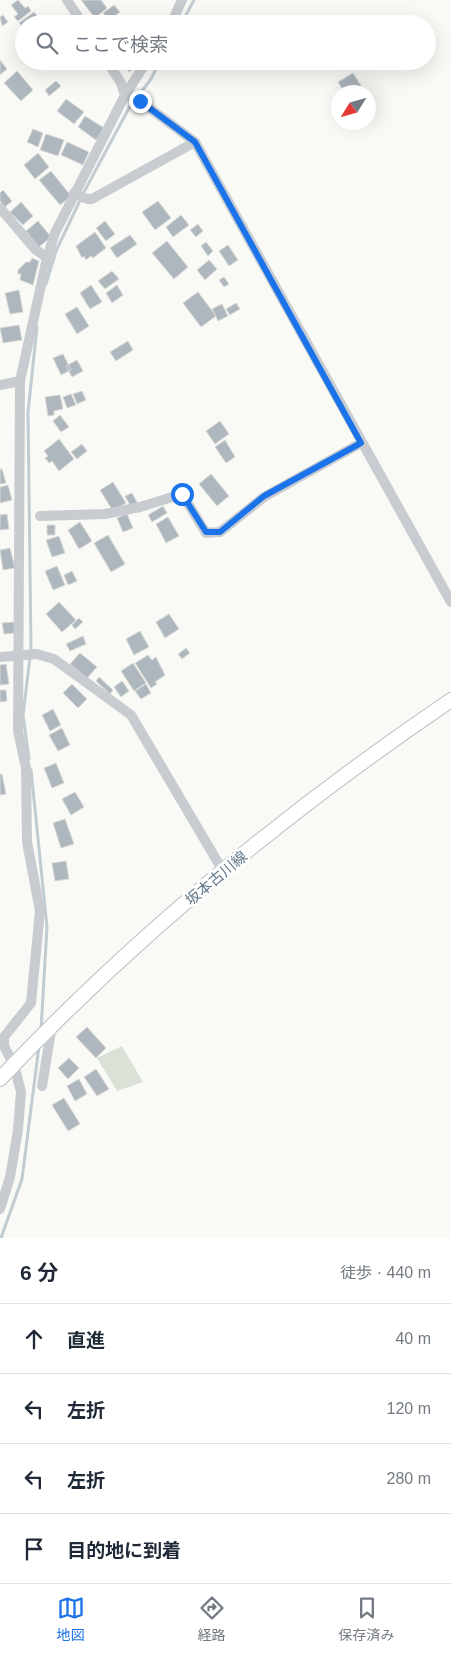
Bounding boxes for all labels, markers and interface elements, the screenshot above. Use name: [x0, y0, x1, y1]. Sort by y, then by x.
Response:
search box: [15, 15, 436, 70]
icon: search: [33, 29, 61, 57]
text: ここで検索: [73, 34, 168, 55]
north arrow: [331, 85, 376, 130]
route end: [129, 90, 152, 113]
route start: [171, 483, 194, 506]
street label: 坂本古川線: [182, 847, 250, 909]
text: 6 分: [20, 1261, 59, 1284]
text: 徒歩 · 440 m: [340, 1264, 431, 1281]
icon: ahead: [20, 1325, 48, 1353]
text: 直進: [67, 1330, 105, 1351]
text: 40 m: [395, 1330, 431, 1347]
icon: left: [20, 1395, 48, 1423]
text: 左折: [67, 1400, 105, 1421]
text: 120 m: [387, 1400, 431, 1417]
icon: left: [20, 1465, 48, 1493]
text: 左折: [67, 1470, 105, 1491]
text: 280 m: [387, 1470, 431, 1487]
icon: arrive: [20, 1535, 48, 1563]
text: 目的地に到着: [67, 1540, 181, 1561]
tab: 地図: [57, 1594, 85, 1644]
tab: 経路: [198, 1594, 226, 1644]
tab: 保存済み: [339, 1594, 395, 1644]

